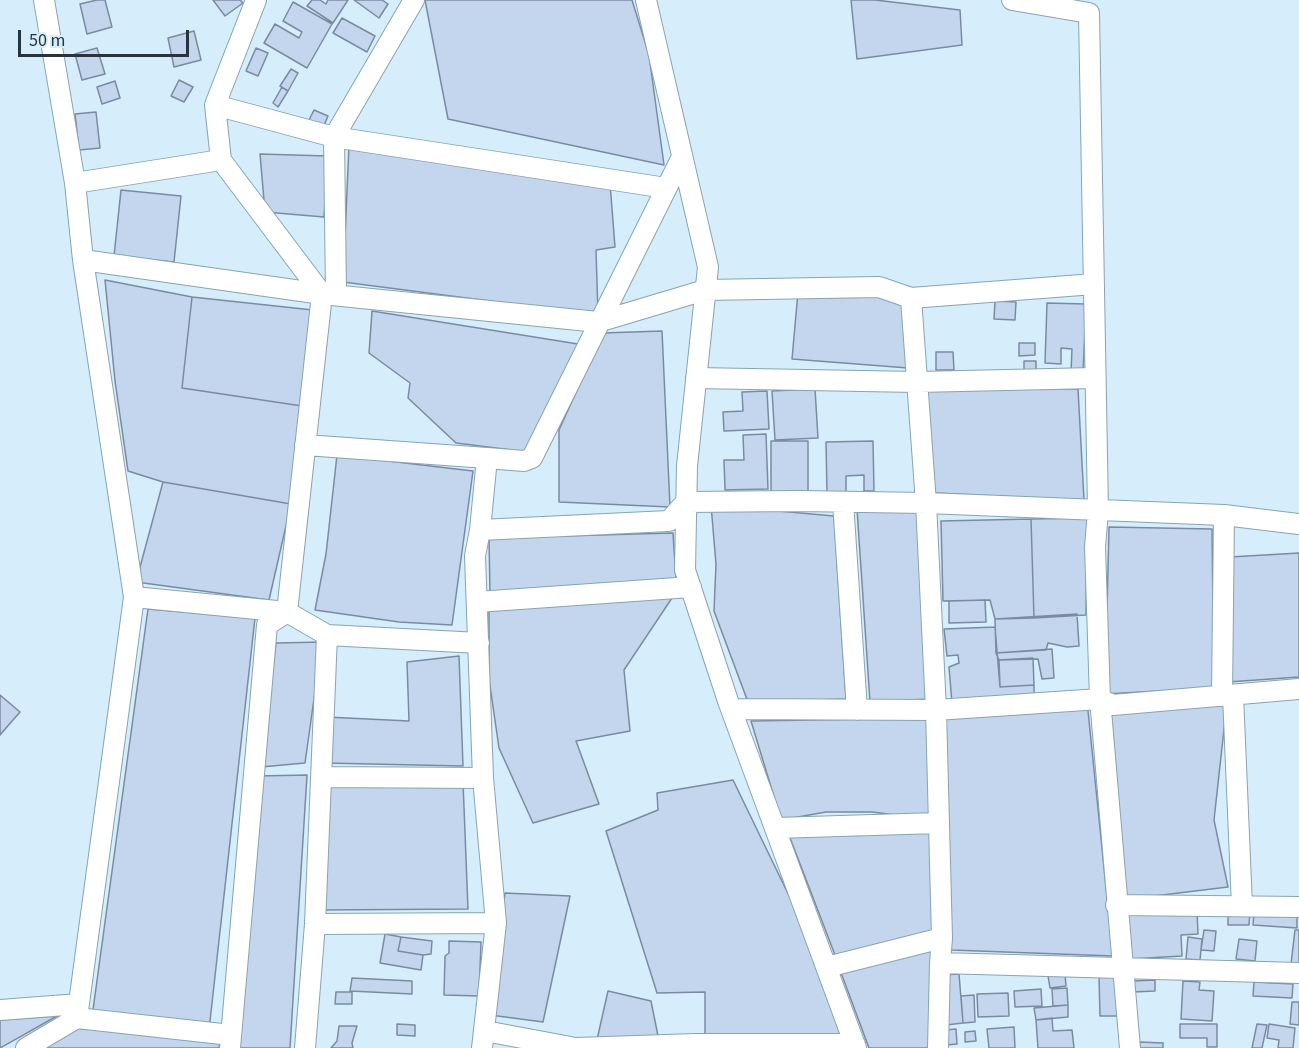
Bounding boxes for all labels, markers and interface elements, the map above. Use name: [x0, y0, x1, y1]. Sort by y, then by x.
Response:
scale bar: [21, 18, 192, 56]
text: 50 m: [29, 28, 65, 53]

